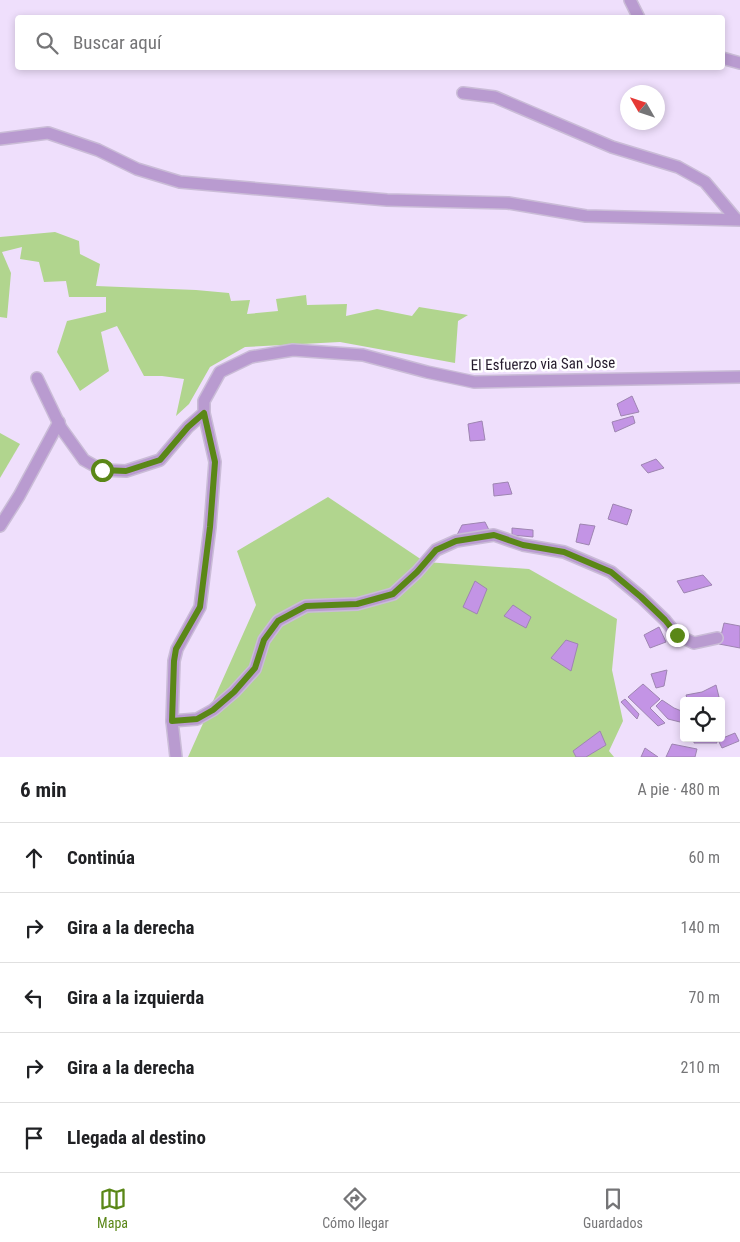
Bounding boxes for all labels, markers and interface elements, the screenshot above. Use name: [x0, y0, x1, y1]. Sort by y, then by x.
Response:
search box: [15, 15, 725, 70]
icon: search: [33, 29, 61, 57]
text: Buscar aquí: [73, 31, 162, 54]
north arrow: [620, 85, 665, 130]
street label: El Esfuerzo via San Jose: [471, 354, 615, 374]
route start: [91, 459, 114, 482]
route end: [666, 624, 689, 647]
map controls: [680, 697, 725, 742]
button: locate: [680, 697, 725, 742]
text: 6 min: [20, 778, 67, 802]
text: A pie · 480 m: [637, 780, 720, 799]
icon: ahead: [20, 844, 48, 872]
text: Continúa: [67, 846, 135, 869]
text: 60 m: [688, 848, 720, 867]
icon: right: [20, 914, 48, 942]
text: Gira a la derecha: [67, 916, 194, 939]
text: 140 m: [681, 918, 720, 937]
icon: left: [20, 984, 48, 1012]
text: Gira a la izquierda: [67, 986, 204, 1009]
text: 70 m: [688, 988, 720, 1007]
icon: right: [20, 1054, 48, 1082]
text: Gira a la derecha: [67, 1056, 194, 1079]
text: 210 m: [681, 1058, 720, 1077]
icon: arrive: [20, 1124, 48, 1152]
text: Llegada al destino: [67, 1126, 206, 1149]
tab: Mapa: [97, 1185, 128, 1231]
tab: Cómo llegar: [322, 1185, 389, 1231]
tab: Guardados: [583, 1185, 643, 1231]

